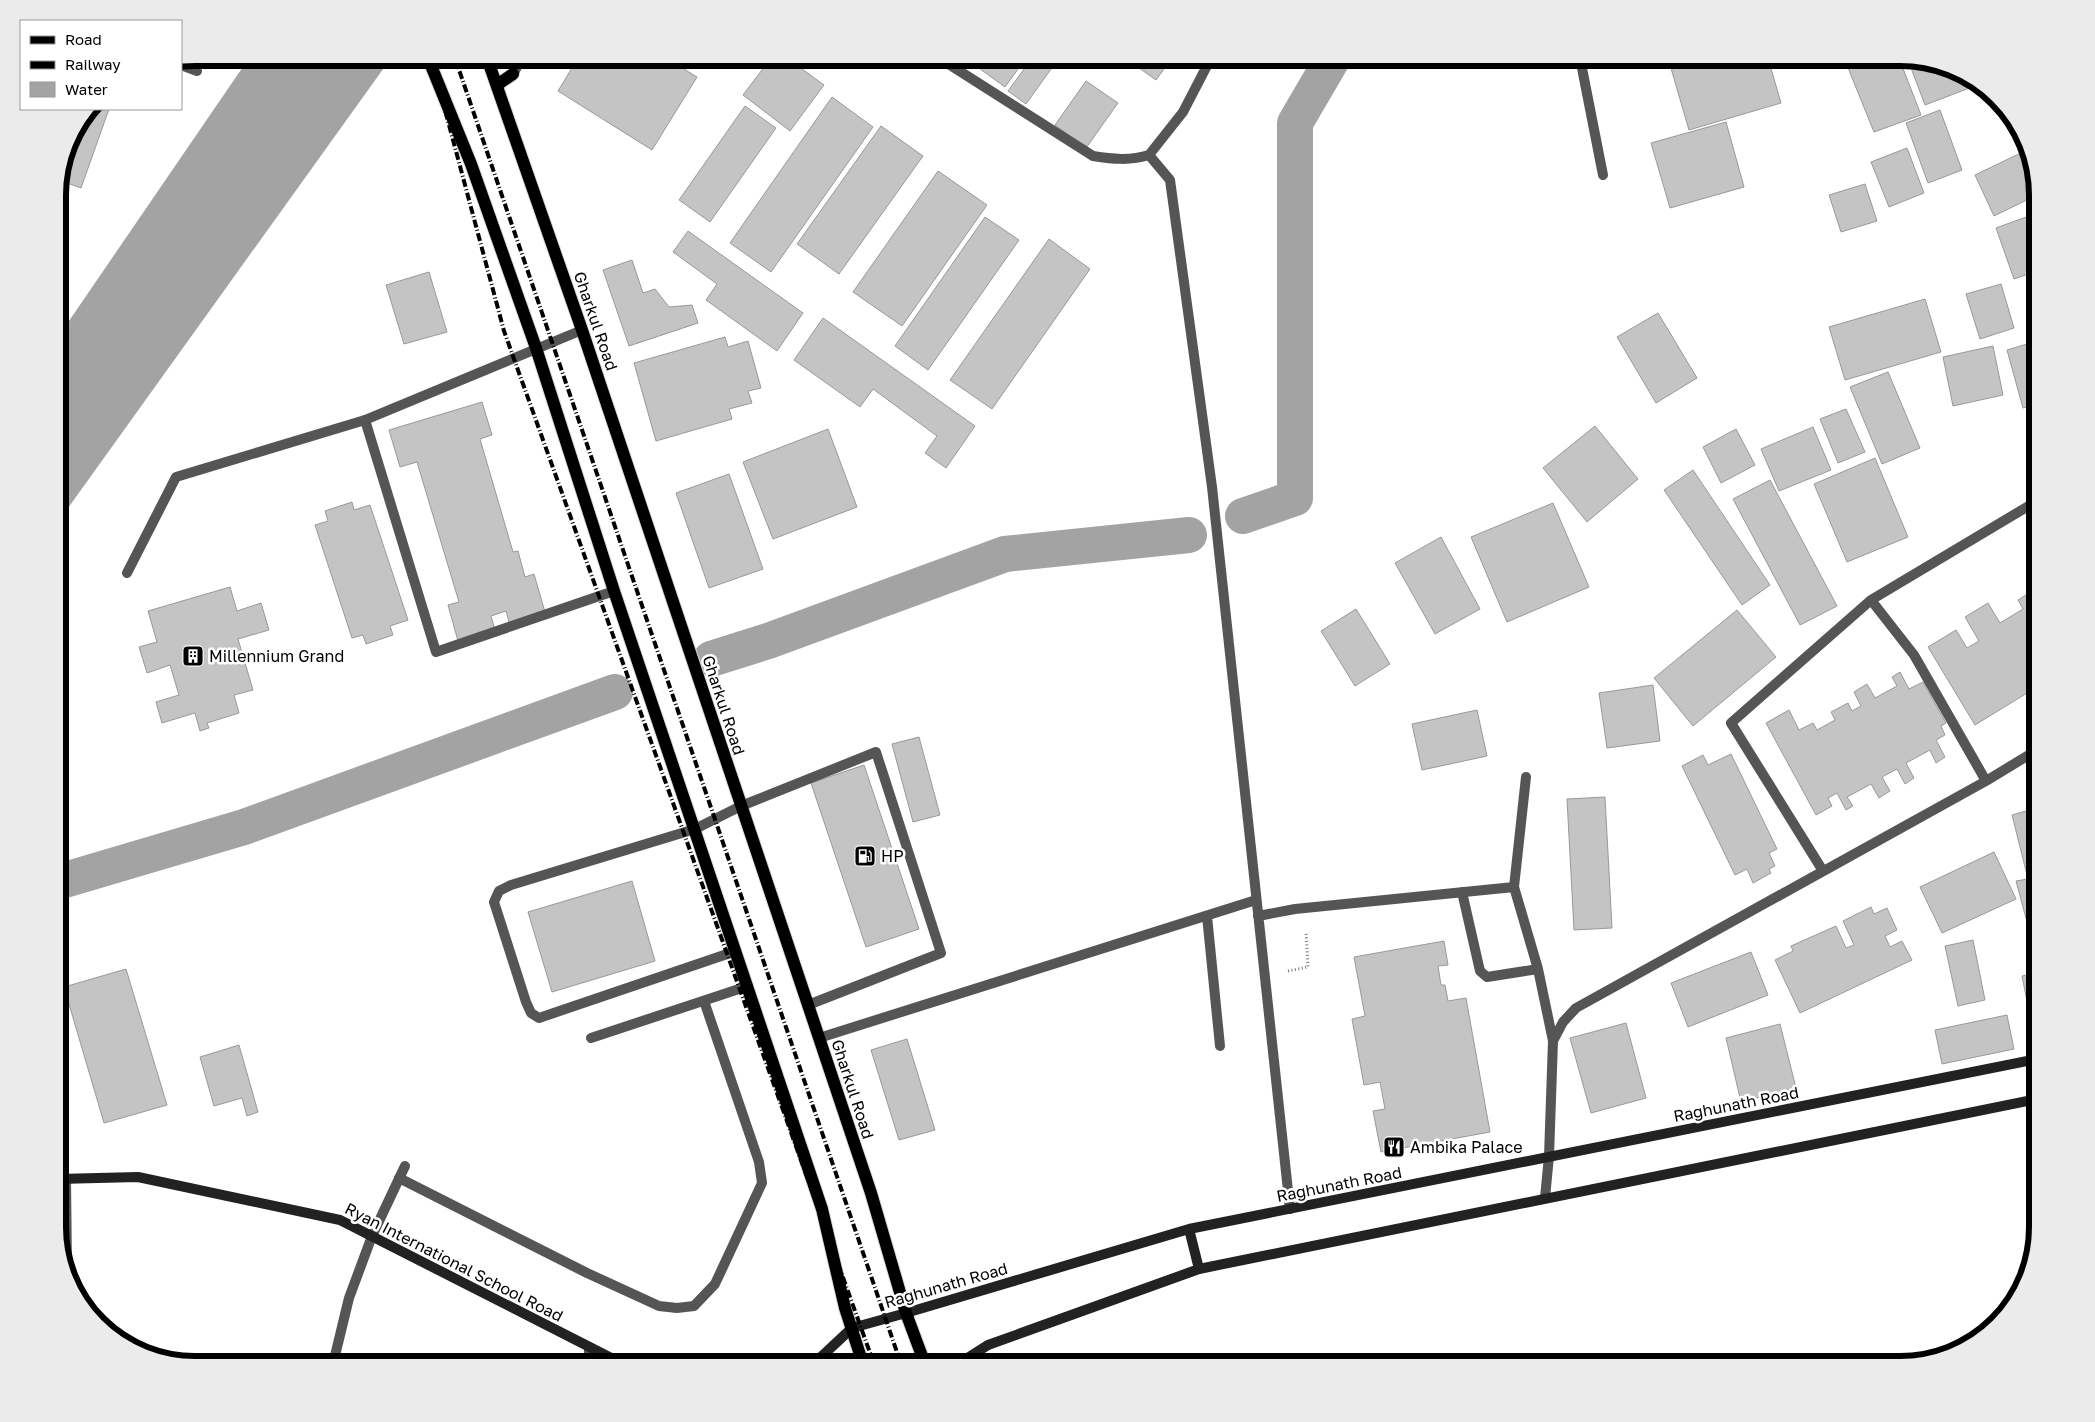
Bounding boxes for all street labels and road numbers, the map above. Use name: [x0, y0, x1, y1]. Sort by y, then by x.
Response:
street label: Gharkul Road: [570, 269, 622, 373]
street label: Gharkul Road: [699, 653, 749, 757]
street label: Gharkul Road: [828, 1037, 878, 1141]
street label: Raghunath Road: [1672, 1082, 1800, 1126]
street label: Raghunath Road: [1275, 1162, 1403, 1206]
street label: Ryan International School Road: [342, 1198, 566, 1326]
street label: Raghunath Road: [882, 1258, 1010, 1312]

